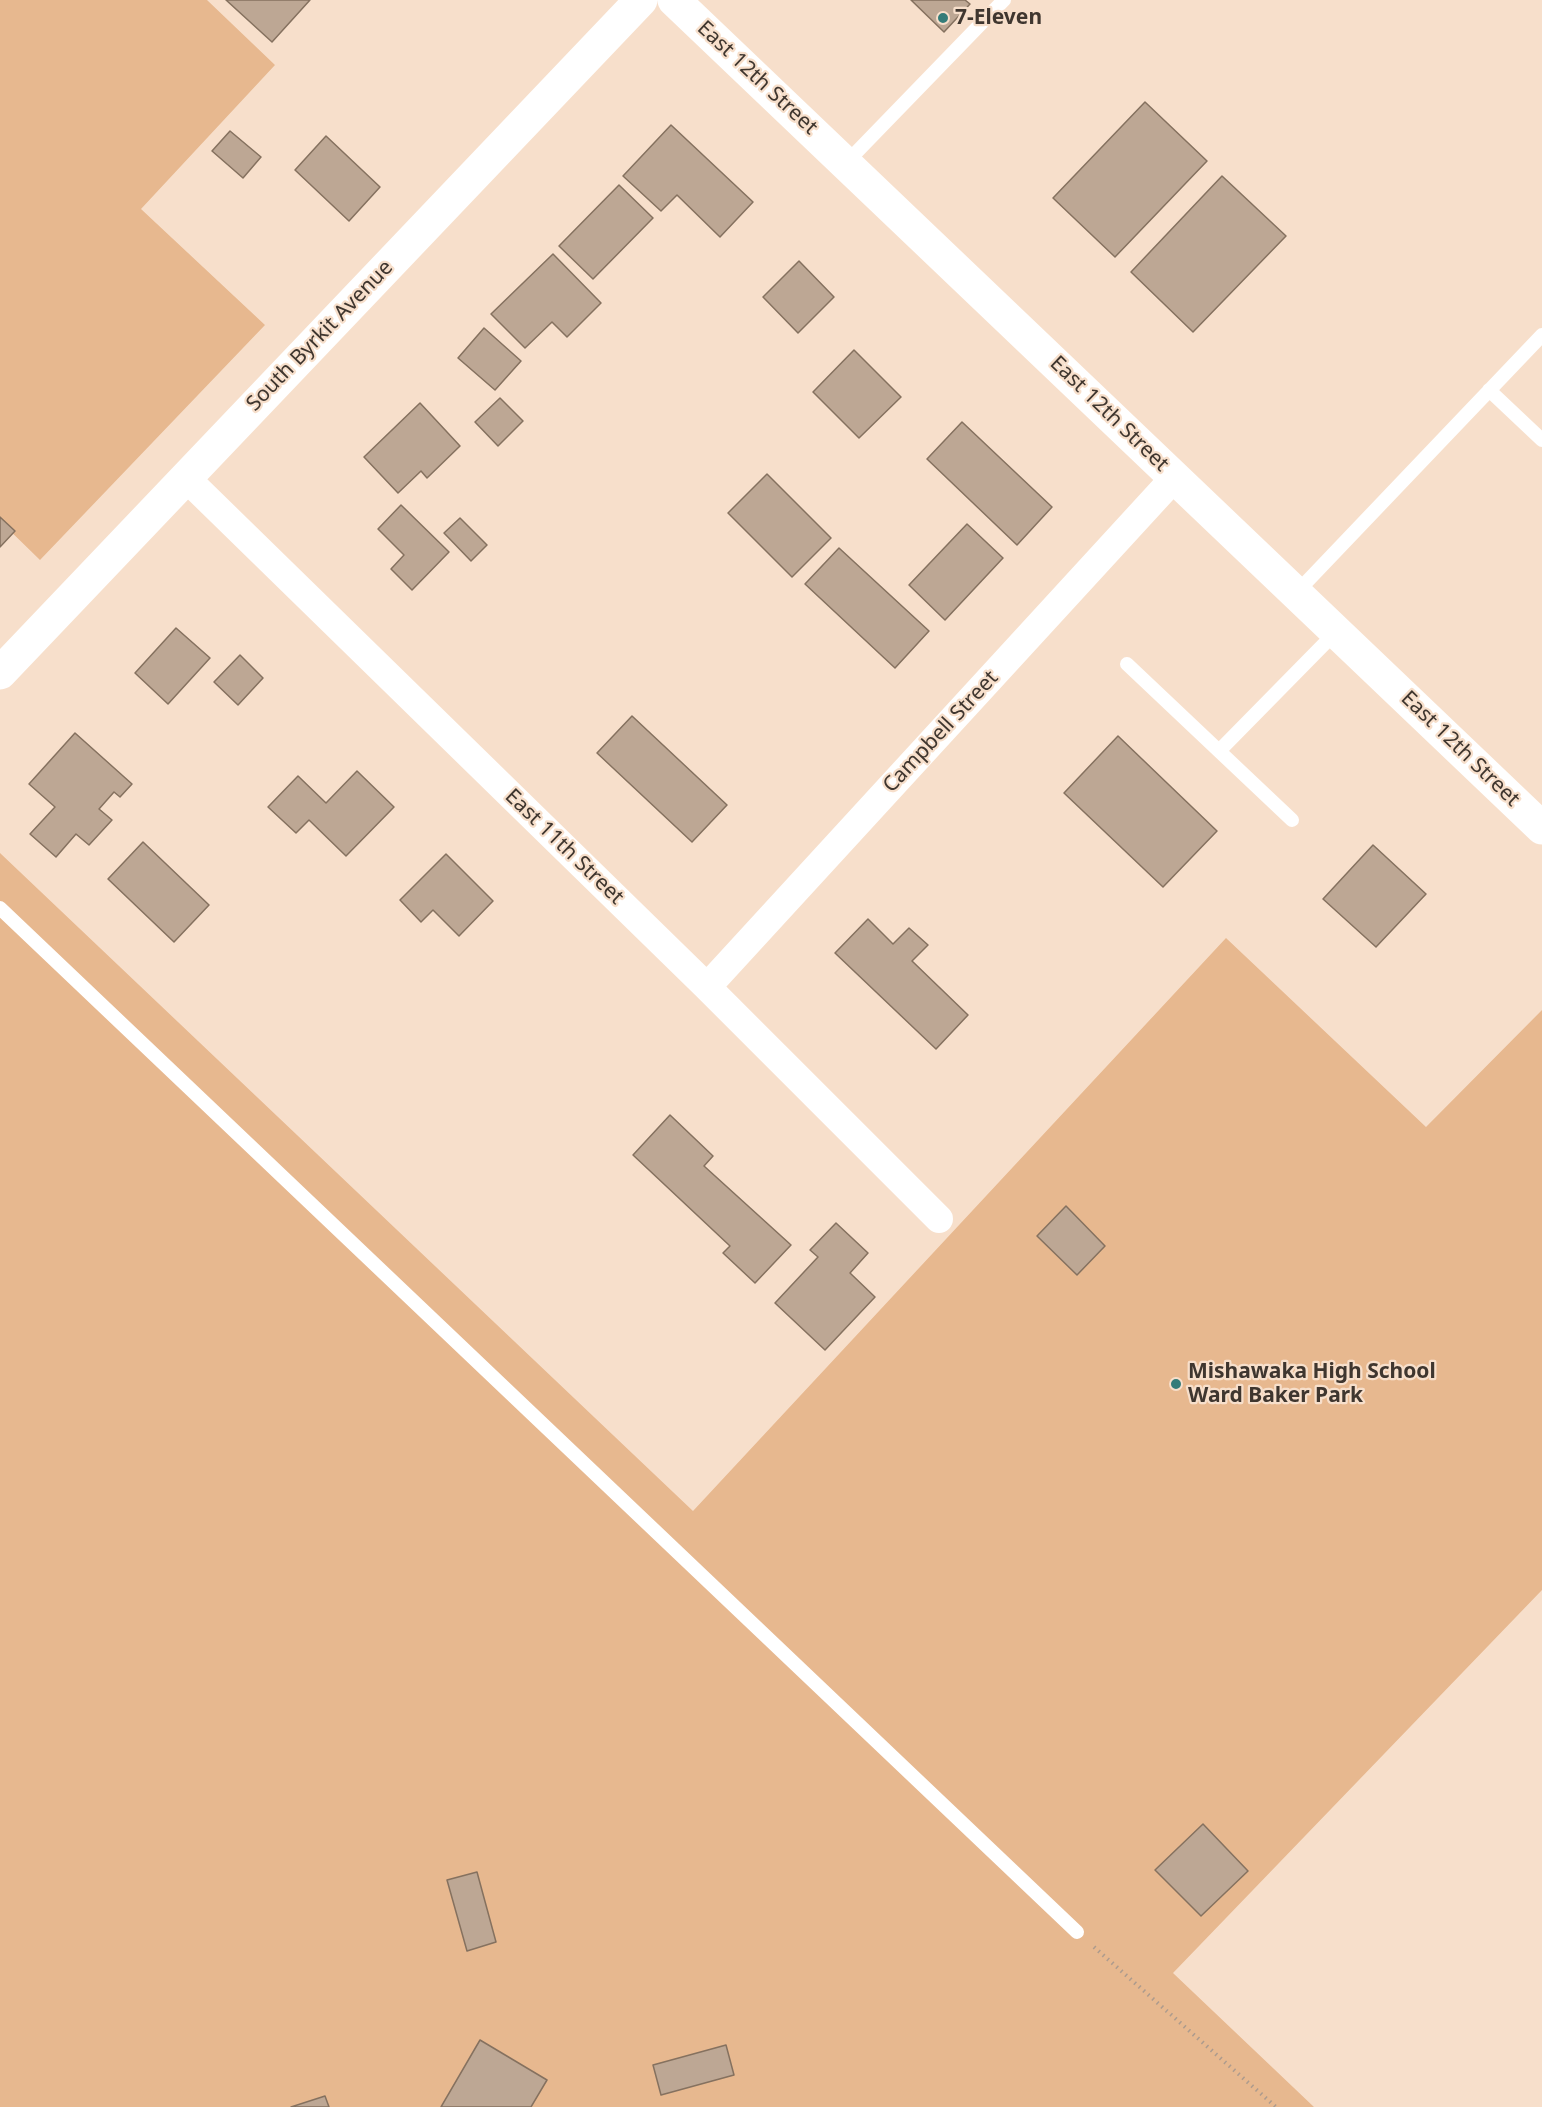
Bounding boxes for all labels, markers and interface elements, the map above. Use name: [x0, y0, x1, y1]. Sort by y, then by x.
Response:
place label: 7-Eleven: [955, 5, 1042, 31]
marker: 7-Eleven: [936, 11, 950, 25]
street label: East 12th Street: [692, 16, 822, 140]
street label: South Byrkit Avenue: [242, 255, 398, 417]
street label: East 12th Street: [1044, 351, 1174, 477]
street label: Campbell Street: [878, 666, 1004, 798]
street label: East 12th Street: [1395, 686, 1525, 812]
street label: East 11th Street: [499, 784, 629, 910]
place label: Mishawaka High School Ward Baker Park: [1188, 1359, 1436, 1409]
marker: Mishawaka High School Ward Baker Park: [1169, 1377, 1183, 1391]

